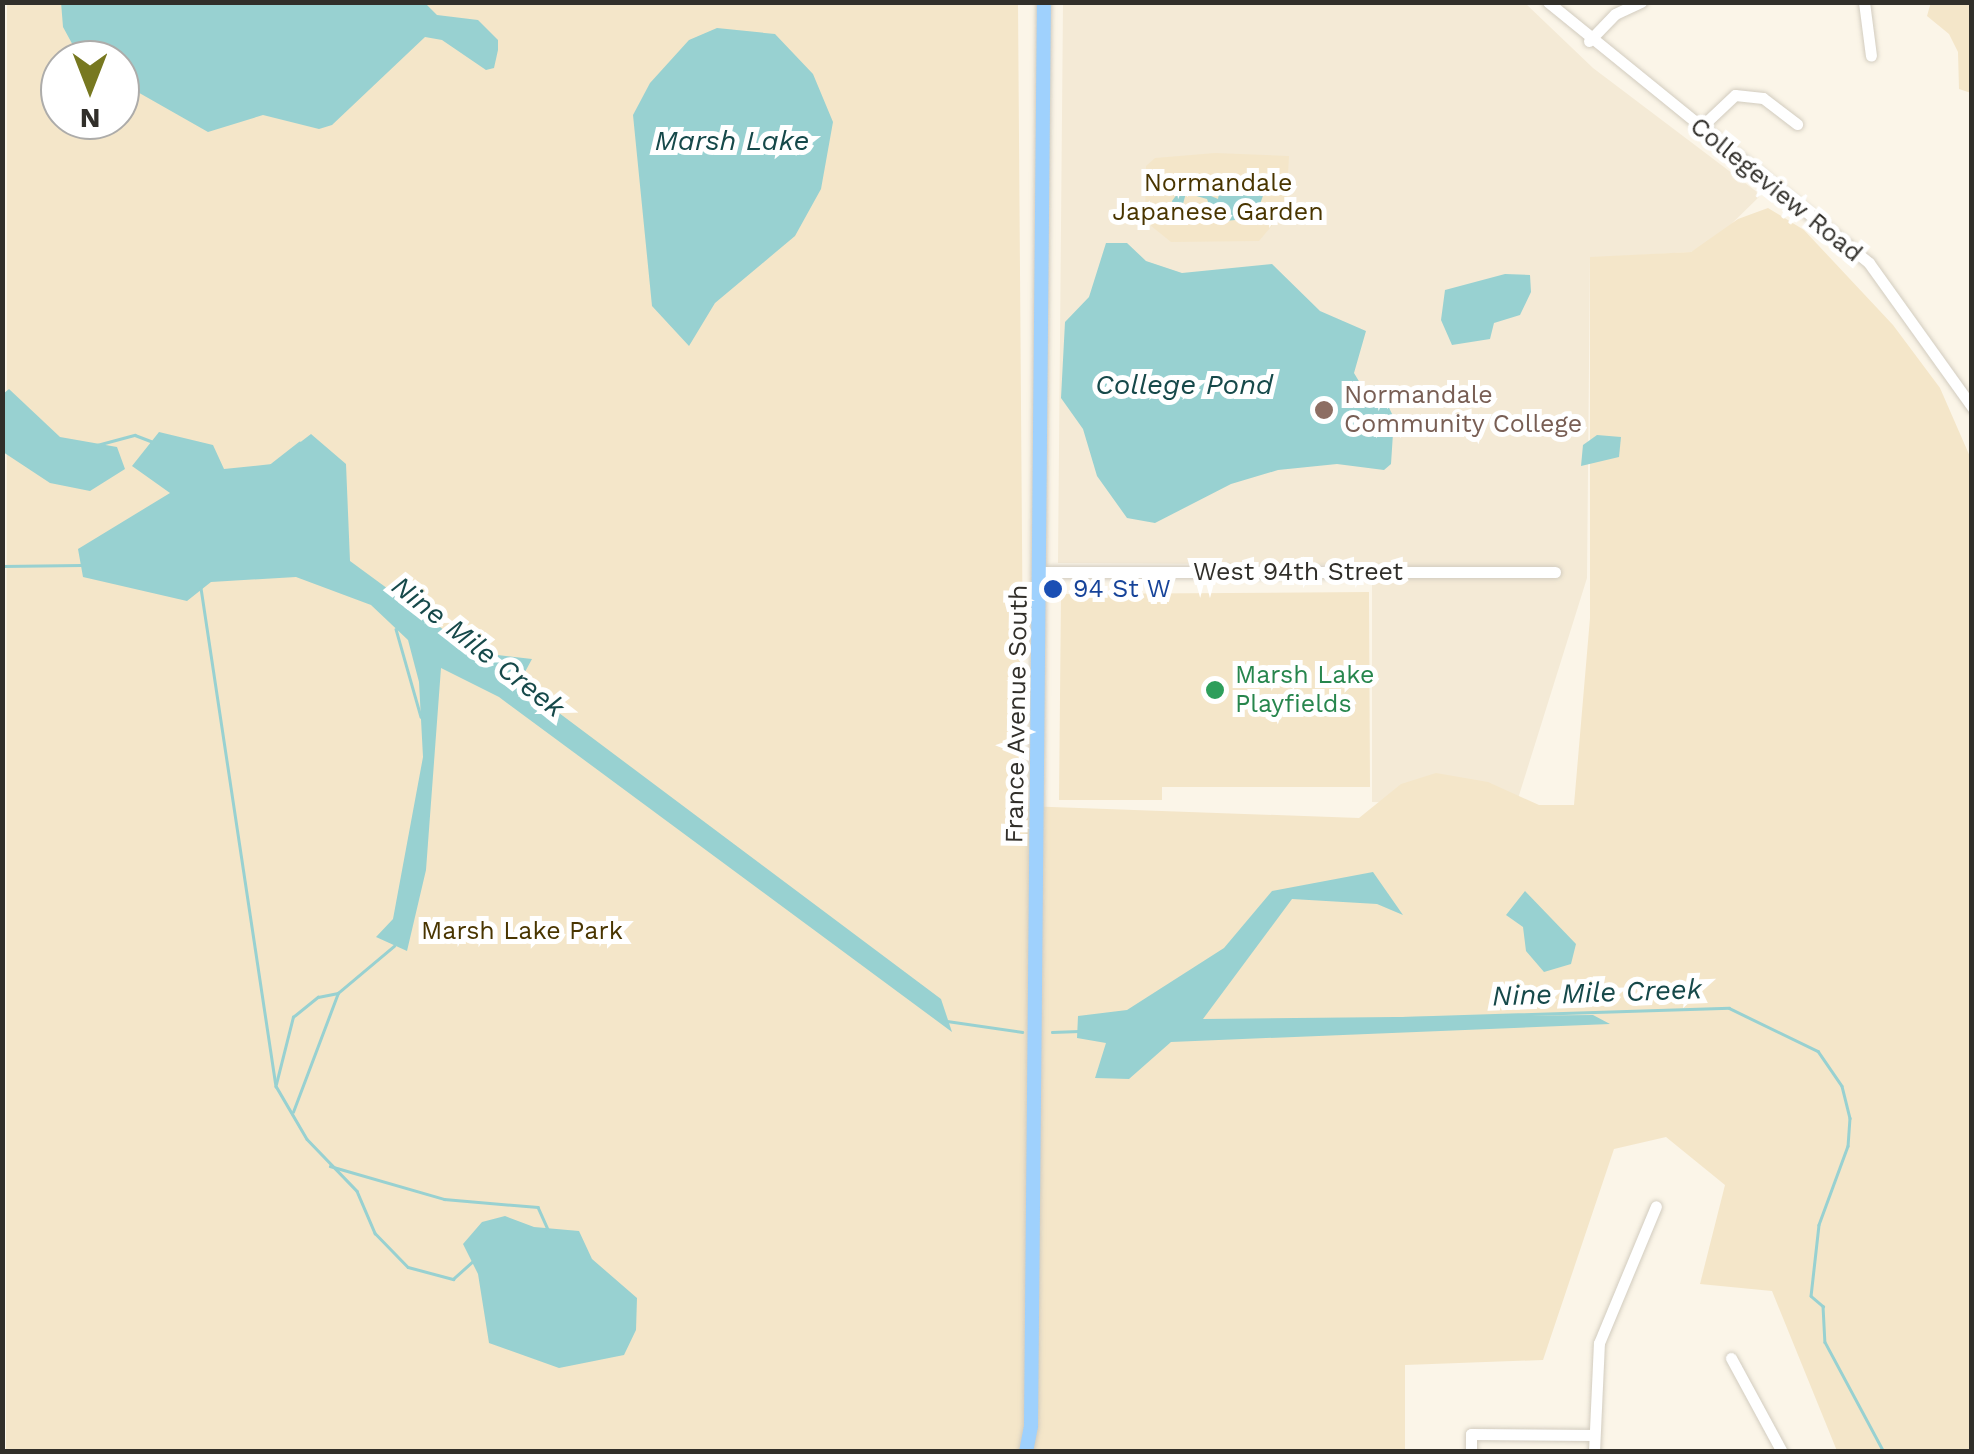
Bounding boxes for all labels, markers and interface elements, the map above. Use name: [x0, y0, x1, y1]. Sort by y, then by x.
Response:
north arrow: [40, 40, 140, 140]
text: N: [80, 102, 100, 135]
street label: Collegeview Road: [1684, 111, 1868, 269]
water label: Marsh Lake: [655, 124, 809, 158]
park label: Normandale Japanese Garden: [1112, 169, 1324, 228]
water label: College Pond: [1095, 368, 1273, 402]
place label: Normandale Community College: [1344, 381, 1583, 440]
marker: Normandale Community College: [1313, 399, 1335, 421]
street label: West 94th Street: [1193, 557, 1403, 587]
water label: Nine Mile Creek: [385, 569, 571, 725]
place label: 94 St W: [1073, 574, 1171, 604]
marker: 94 St W: [1042, 578, 1064, 600]
street label: France Avenue South: [1000, 584, 1034, 844]
place label: Marsh Lake Playfields: [1235, 661, 1374, 720]
marker: Marsh Lake Playfields: [1204, 679, 1226, 701]
park label: Marsh Lake Park: [421, 916, 623, 946]
water label: Nine Mile Creek: [1491, 973, 1703, 1013]

